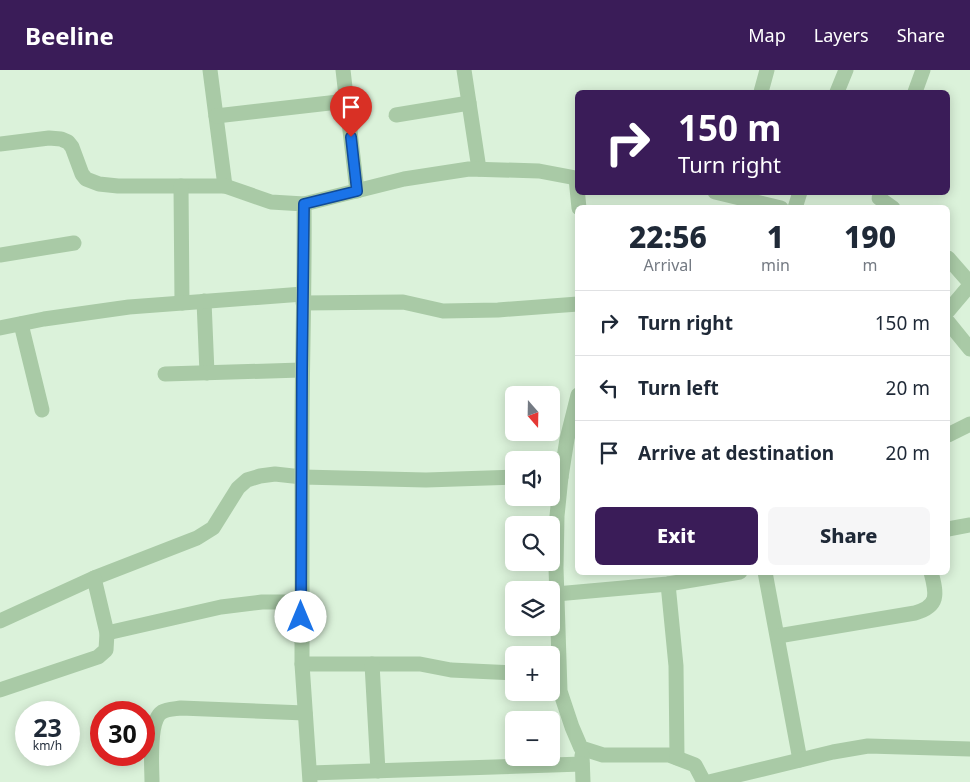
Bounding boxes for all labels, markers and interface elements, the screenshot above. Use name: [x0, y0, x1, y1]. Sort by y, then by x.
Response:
text: Beeline: [25, 19, 114, 52]
text: Map: [748, 23, 786, 47]
text: Layers: [814, 23, 869, 47]
text: Share: [897, 23, 945, 47]
pin: [330, 86, 372, 137]
icon: arrive: [337, 93, 365, 121]
text: 150 m: [678, 104, 781, 151]
icon: right: [595, 110, 660, 175]
text: Turn right: [678, 149, 781, 179]
text: 22:56: [629, 216, 707, 257]
text: 1: [767, 216, 784, 257]
text: 190: [844, 216, 896, 257]
text: Arrival: [644, 254, 692, 276]
text: min: [761, 254, 790, 276]
text: m: [862, 254, 877, 276]
icon: right: [595, 309, 623, 337]
text: Turn right: [638, 310, 733, 336]
text: 150 m: [875, 310, 930, 336]
icon: left: [595, 374, 623, 402]
text: Turn left: [638, 375, 719, 401]
text: 20 m: [886, 375, 930, 401]
north arrow: [505, 386, 560, 441]
map controls: [505, 386, 560, 766]
icon: arrive: [595, 439, 623, 467]
text: Arrive at destination: [638, 440, 834, 466]
text: 20 m: [886, 440, 930, 466]
button: sound: [505, 451, 560, 506]
button: Exit: [595, 507, 758, 565]
button: Share: [768, 507, 930, 565]
button: search: [505, 516, 560, 571]
button: layers: [505, 581, 560, 636]
position arrow: [274, 590, 326, 642]
button: +: [505, 646, 560, 701]
speed limit sign: 30: [90, 701, 155, 766]
text: 23: [33, 710, 62, 744]
button: −: [505, 711, 560, 766]
text: km/h: [33, 737, 62, 754]

